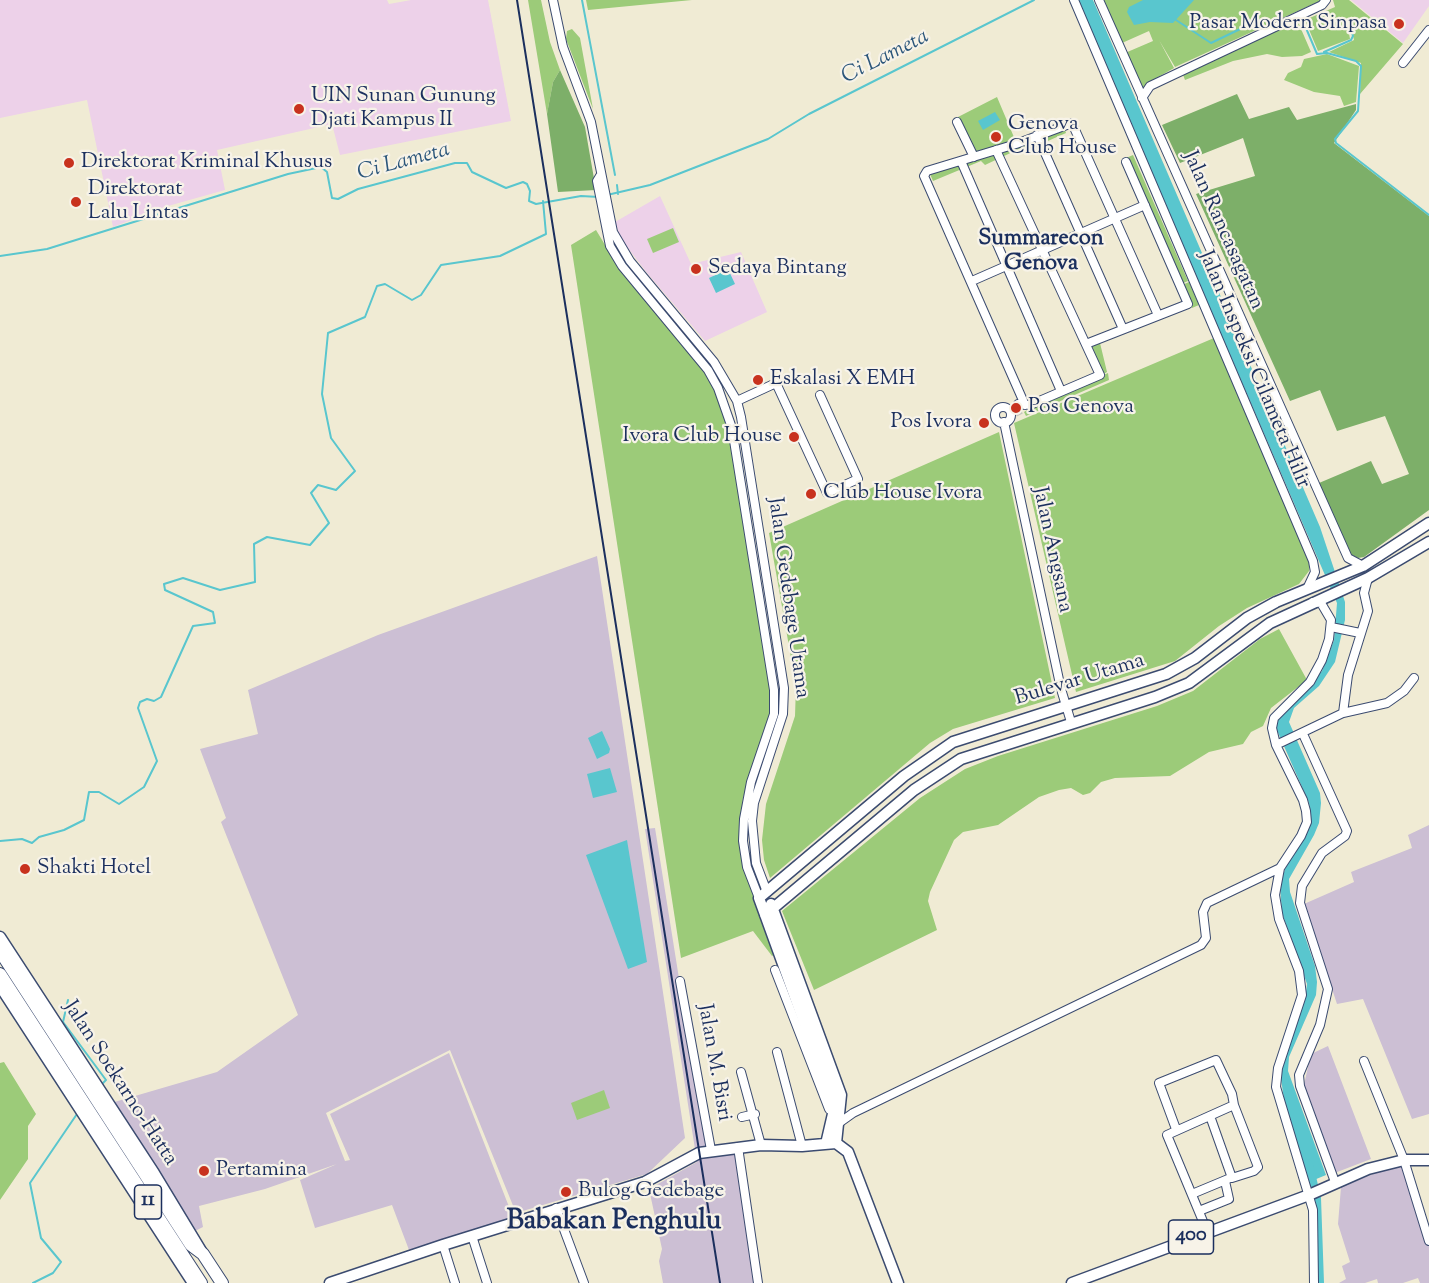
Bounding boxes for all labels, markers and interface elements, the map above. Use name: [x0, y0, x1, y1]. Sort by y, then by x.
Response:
place label: Pasar Modern Sinpasa: [1189, 11, 1387, 37]
marker: Pasar Modern Sinpasa: [1392, 17, 1406, 31]
water label: Ci Lameta: [838, 25, 934, 91]
place label: UIN Sunan Gunung Djati Kampus II: [311, 84, 496, 134]
marker: UIN Sunan Gunung Djati Kampus II: [292, 102, 306, 116]
place label: Genova Club House: [1008, 112, 1117, 162]
marker: Genova Club House: [989, 130, 1003, 144]
water label: Ci Lameta: [355, 138, 453, 188]
street label: Jalan Rancasagatan: [1176, 148, 1268, 314]
place label: Direktorat Kriminal Khusus: [81, 150, 332, 176]
marker: Direktorat Kriminal Khusus: [62, 156, 76, 170]
place label: Direktorat Lalu Lintas: [88, 177, 189, 227]
marker: Direktorat Lalu Lintas: [69, 195, 83, 209]
district label: Summarecon Genova: [978, 227, 1104, 278]
street label: Jalan Inspeksi Cilameta Hilir: [1191, 247, 1315, 493]
place label: Sedaya Bintang: [708, 256, 847, 282]
marker: Sedaya Bintang: [689, 262, 703, 276]
place label: Eskalasi X EMH: [770, 367, 915, 393]
marker: Eskalasi X EMH: [751, 373, 765, 387]
place label: Pos Genova: [1028, 395, 1134, 421]
marker: Pos Genova: [1009, 401, 1023, 415]
place label: Pos Ivora: [891, 410, 972, 436]
marker: Pos Ivora: [977, 416, 991, 430]
place label: Ivora Club House: [623, 424, 782, 450]
marker: Ivora Club House: [787, 430, 801, 444]
place label: Club House Ivora: [823, 481, 982, 507]
street label: Jalan Angsana: [1025, 485, 1077, 615]
marker: Club House Ivora: [804, 487, 818, 501]
street label: Jalan Gedebage Utama: [760, 496, 814, 700]
street label: Bulevar Utama: [1012, 649, 1148, 713]
place label: Shakti Hotel: [37, 856, 151, 882]
marker: Shakti Hotel: [18, 862, 32, 876]
street label: Jalan Soekarno-Hatta: [56, 997, 182, 1171]
street label: Jalan M. Bisri: [690, 1002, 736, 1124]
place label: Pertamina: [216, 1158, 307, 1184]
marker: Pertamina: [197, 1164, 211, 1178]
place label: Bulog Gedebage: [578, 1179, 724, 1205]
road number: 11: [134, 1185, 162, 1219]
marker: Bulog Gedebage: [559, 1185, 573, 1199]
district label: Babakan Penghulu: [507, 1207, 721, 1239]
road number: 400: [1168, 1220, 1214, 1254]

